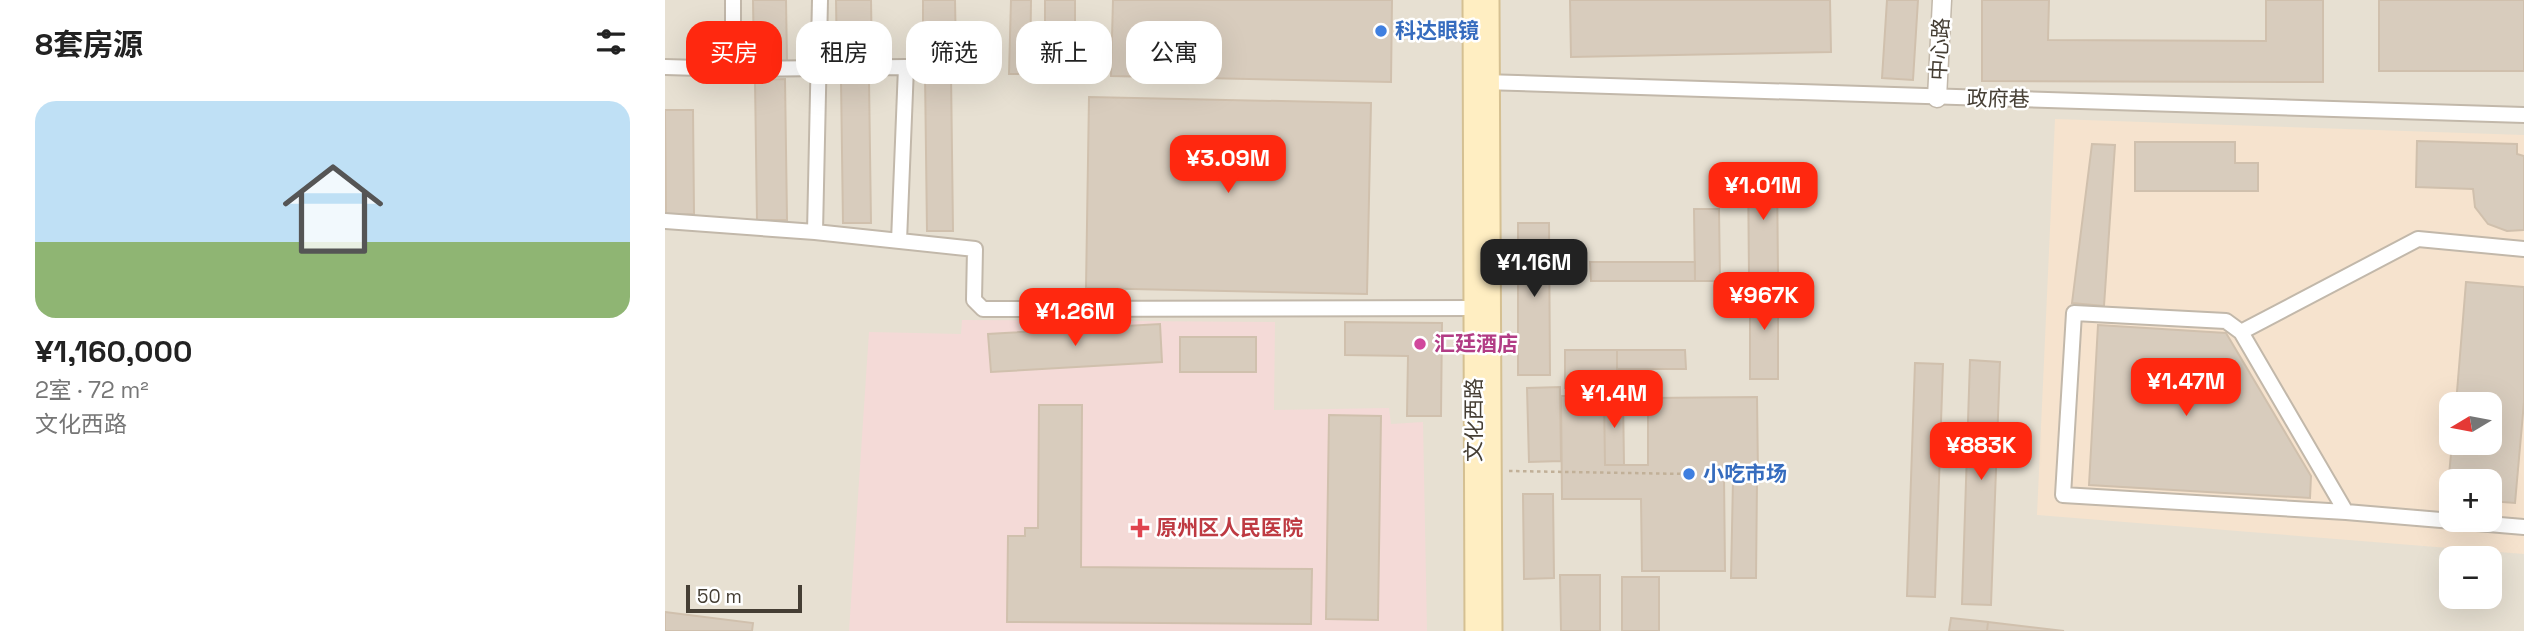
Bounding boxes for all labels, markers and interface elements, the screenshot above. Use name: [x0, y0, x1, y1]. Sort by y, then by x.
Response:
place label: 科达眼镜: [1395, 17, 1479, 44]
street label: 中心路: [1924, 17, 1955, 81]
chip: 买房: [686, 21, 782, 84]
chip: 租房: [796, 21, 892, 84]
chip: 筛选: [906, 21, 1002, 84]
chip: 新上: [1016, 21, 1112, 84]
chip: 公寓: [1126, 21, 1222, 84]
icon: filters: [592, 23, 630, 61]
marker: 科达眼镜: [1373, 23, 1389, 39]
text: 8套房源: [35, 25, 143, 64]
street label: 政府巷: [1966, 84, 2030, 113]
pin: ¥3.09M: [1171, 136, 1285, 195]
text: ¥3.09M: [1186, 143, 1270, 173]
icon: home: [270, 146, 396, 272]
pin: ¥1.01M: [1706, 162, 1820, 222]
text: ¥1.01M: [1725, 170, 1801, 200]
pin: ¥1.16M: [1477, 240, 1591, 299]
text: ¥1.16M: [1496, 247, 1572, 277]
pin: ¥967K: [1715, 272, 1813, 332]
text: ¥967K: [1729, 280, 1799, 310]
pin: ¥1.26M: [1018, 288, 1132, 348]
text: ¥1.26M: [1035, 296, 1115, 326]
place label: 汇廷酒店: [1434, 330, 1518, 357]
text: ¥1,160,000: [35, 332, 192, 371]
marker: 汇廷酒店: [1412, 336, 1428, 352]
pin: ¥1.47M: [2129, 358, 2243, 418]
text: ¥1.47M: [2147, 366, 2225, 396]
pin: ¥1.4M: [1565, 370, 1663, 430]
text: 2室 · 72 m²: [35, 375, 149, 405]
street label: 文化西路: [1460, 378, 1487, 462]
text: ¥1.4M: [1581, 378, 1647, 408]
north arrow: [2439, 392, 2503, 455]
map controls: [2439, 392, 2502, 609]
text: 文化西路: [35, 409, 127, 439]
pin: ¥883K: [1932, 422, 2030, 482]
text: ¥883K: [1946, 430, 2016, 460]
place label: 小吃市场: [1703, 460, 1787, 487]
marker: 小吃市场: [1681, 466, 1697, 482]
button: +: [2439, 469, 2502, 532]
place label: 原州区人民医院: [1156, 514, 1303, 541]
marker: 原州区人民医院: [1130, 518, 1150, 538]
button: −: [2439, 546, 2502, 609]
scale bar: [686, 582, 801, 614]
text: 50 m: [697, 584, 742, 609]

